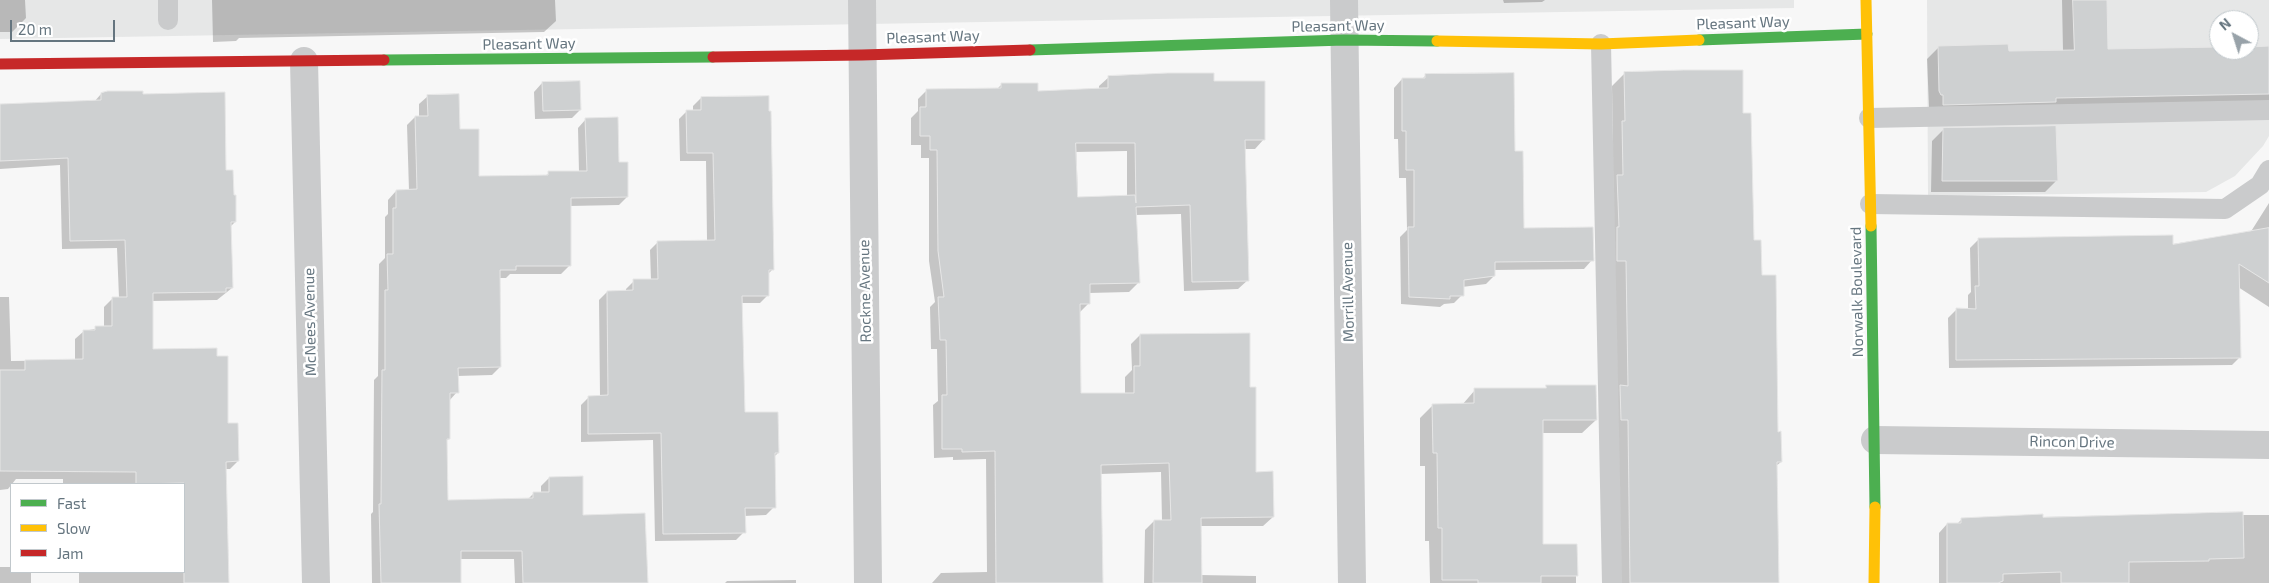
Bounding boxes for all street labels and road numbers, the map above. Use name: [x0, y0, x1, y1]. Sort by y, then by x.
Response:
street label: Pleasant Way: [1696, 12, 1790, 34]
street label: Pleasant Way: [1291, 16, 1385, 36]
street label: Pleasant Way: [886, 26, 980, 48]
street label: Pleasant Way: [482, 34, 576, 54]
street label: Norwalk Boulevard: [1847, 227, 1867, 357]
street label: Rockne Avenue: [855, 239, 875, 343]
street label: Morrill Avenue: [1338, 242, 1358, 342]
street label: McNees Avenue: [300, 268, 320, 376]
street label: Rincon Drive: [2029, 432, 2115, 452]

